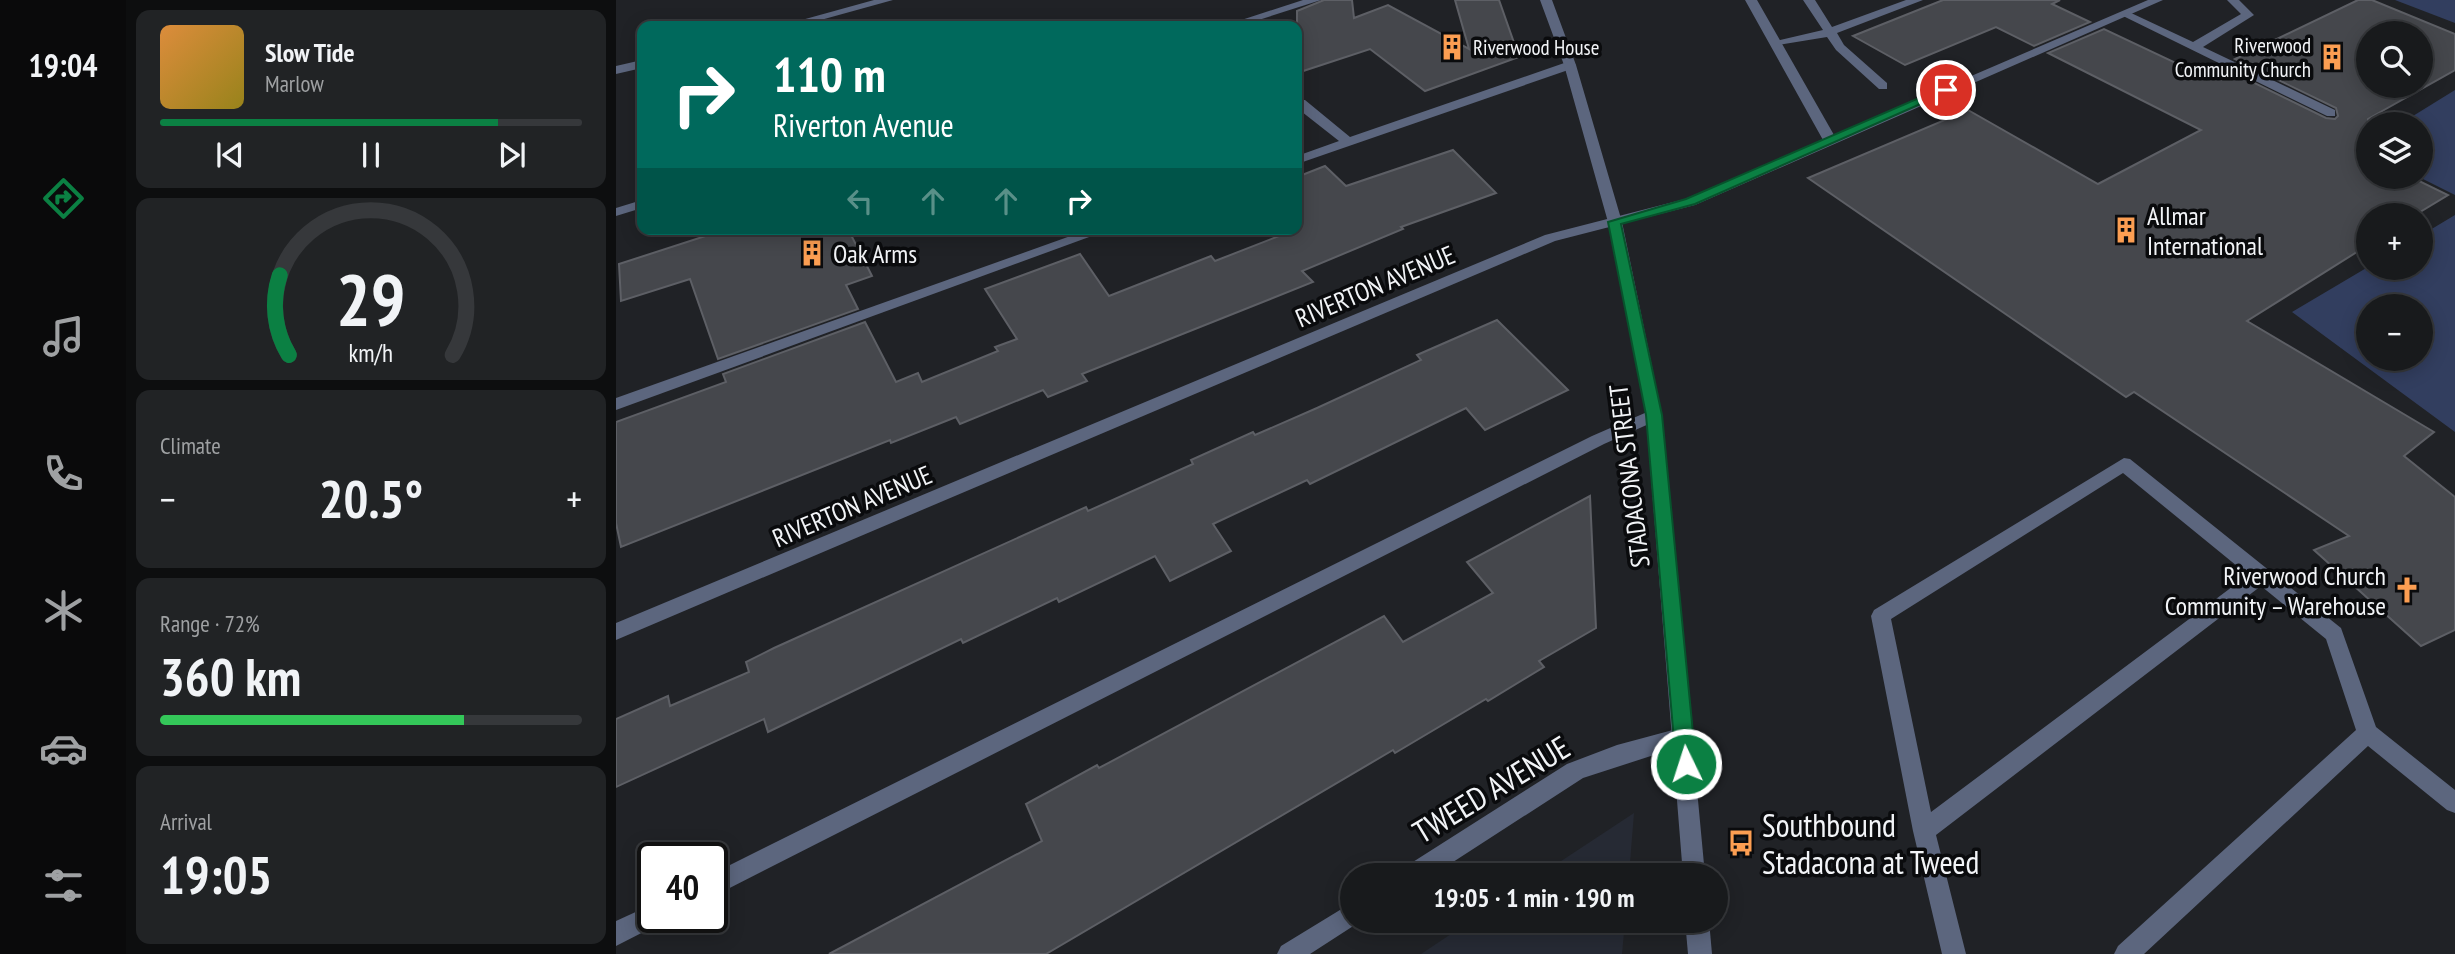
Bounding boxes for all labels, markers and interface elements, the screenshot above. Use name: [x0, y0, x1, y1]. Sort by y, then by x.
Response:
map controls: [2356, 21, 2433, 371]
button: search: [2356, 21, 2433, 98]
building icon: Riverwood House: [1437, 32, 1467, 62]
place label: Riverwood Community Church: [2175, 32, 2311, 83]
place label: Riverwood House: [1473, 34, 1599, 61]
text: Slow Tide: [265, 36, 355, 69]
text: 110 m: [773, 42, 886, 106]
building icon: Riverwood Community Church: [2317, 42, 2347, 72]
text: 19:04: [28, 44, 98, 86]
icon: right: [658, 49, 749, 140]
pin: [1916, 60, 1976, 120]
text: Marlow: [265, 69, 324, 98]
icon: arrive: [1927, 71, 1965, 109]
text: Riverton Avenue: [773, 104, 954, 146]
button: layers: [2356, 112, 2433, 189]
icon: previous: [211, 136, 249, 174]
icon: pause: [352, 136, 390, 174]
icon: next: [493, 136, 531, 174]
icon: directions: [39, 174, 88, 223]
icon: left: [841, 182, 879, 220]
icon: ahead: [914, 182, 952, 220]
icon: ahead: [987, 182, 1025, 220]
icon: right: [1060, 182, 1098, 220]
place label: Allmar International: [2147, 199, 2263, 262]
button: +: [2356, 203, 2433, 280]
building icon: Allmar International: [2111, 215, 2141, 245]
place label: Oak Arms: [833, 237, 917, 270]
building icon: Oak Arms: [797, 238, 827, 268]
street label: RIVERTON AVENUE: [1290, 238, 1460, 334]
text: 29: [336, 251, 406, 345]
button: −: [2356, 294, 2433, 371]
icon: music: [39, 312, 88, 361]
text: km/h: [349, 337, 393, 369]
street label: STADACONA STREET: [1601, 382, 1657, 569]
text: Climate: [160, 431, 221, 460]
icon: phone: [39, 449, 88, 498]
street label: RIVERTON AVENUE: [767, 458, 937, 554]
text: 20.5°: [319, 465, 423, 532]
text: −: [160, 474, 176, 523]
text: +: [566, 474, 582, 523]
place label: Riverwood Church Community – Warehouse: [2165, 559, 2386, 622]
church icon: Riverwood Church Community – Warehouse: [2392, 575, 2422, 605]
icon: climate: [39, 586, 88, 635]
text: Range · 72%: [160, 609, 260, 638]
text: 360 km: [160, 643, 301, 710]
icon: car: [39, 724, 88, 773]
street label: TWEED AVENUE: [1405, 726, 1577, 852]
position arrow: [1649, 727, 1723, 801]
place label: Southbound Stadacona at Tweed: [1762, 804, 1979, 883]
text: Arrival: [160, 807, 212, 836]
bus stop icon: Southbound Stadacona at Tweed: [1726, 828, 1756, 858]
text: 19:05: [160, 841, 272, 908]
speed limit sign: 40: [637, 842, 728, 933]
icon: filters: [39, 861, 88, 910]
text: 19:05 · 1 min · 190 m: [1434, 881, 1634, 914]

